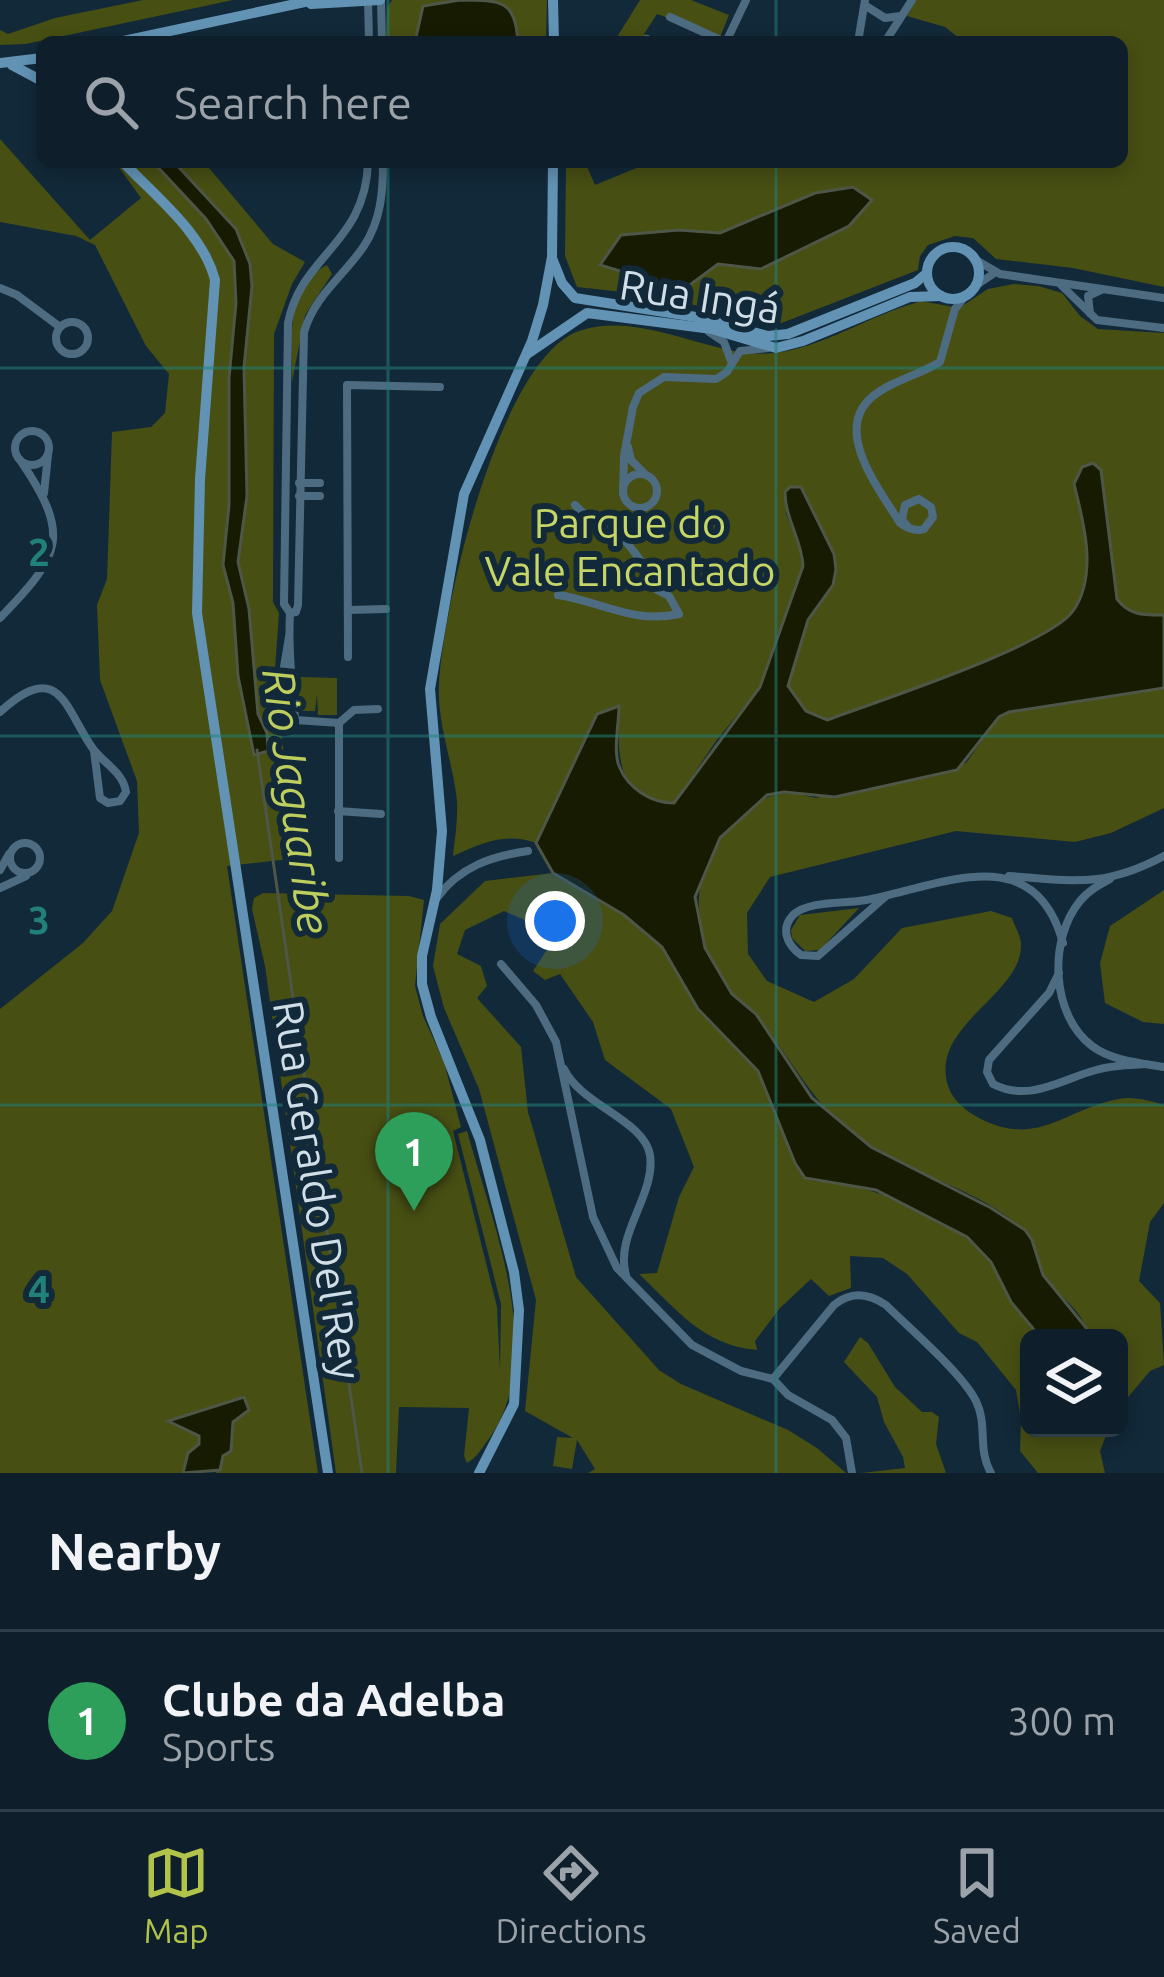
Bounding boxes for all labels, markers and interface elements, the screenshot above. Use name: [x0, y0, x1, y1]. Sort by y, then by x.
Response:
search box: [36, 36, 1128, 168]
icon: search: [78, 69, 144, 135]
text: Search here: [174, 77, 412, 128]
street label: Rua Ingá: [616, 260, 784, 332]
park label: Parque do Vale Encantado: [484, 499, 776, 594]
text: 2: [28, 530, 50, 573]
water label: Rio Jaguaribe: [253, 665, 341, 937]
your location: [525, 891, 585, 951]
text: 3: [28, 898, 50, 941]
street label: Rua Geraldo Del'Rey: [265, 997, 371, 1383]
pin: 1: [375, 1112, 453, 1211]
text: 4: [28, 1267, 50, 1310]
map controls: [1020, 1329, 1128, 1437]
button: layers: [1020, 1329, 1128, 1437]
text: Nearby: [48, 1522, 221, 1580]
text: Clube da Adelba: [162, 1674, 505, 1725]
text: 1: [76, 1699, 98, 1742]
text: 300 m: [1007, 1699, 1116, 1742]
text: Sports: [162, 1725, 275, 1768]
tab: Map: [143, 1840, 209, 1949]
tab: Directions: [496, 1840, 646, 1949]
tab: Saved: [933, 1840, 1021, 1949]

